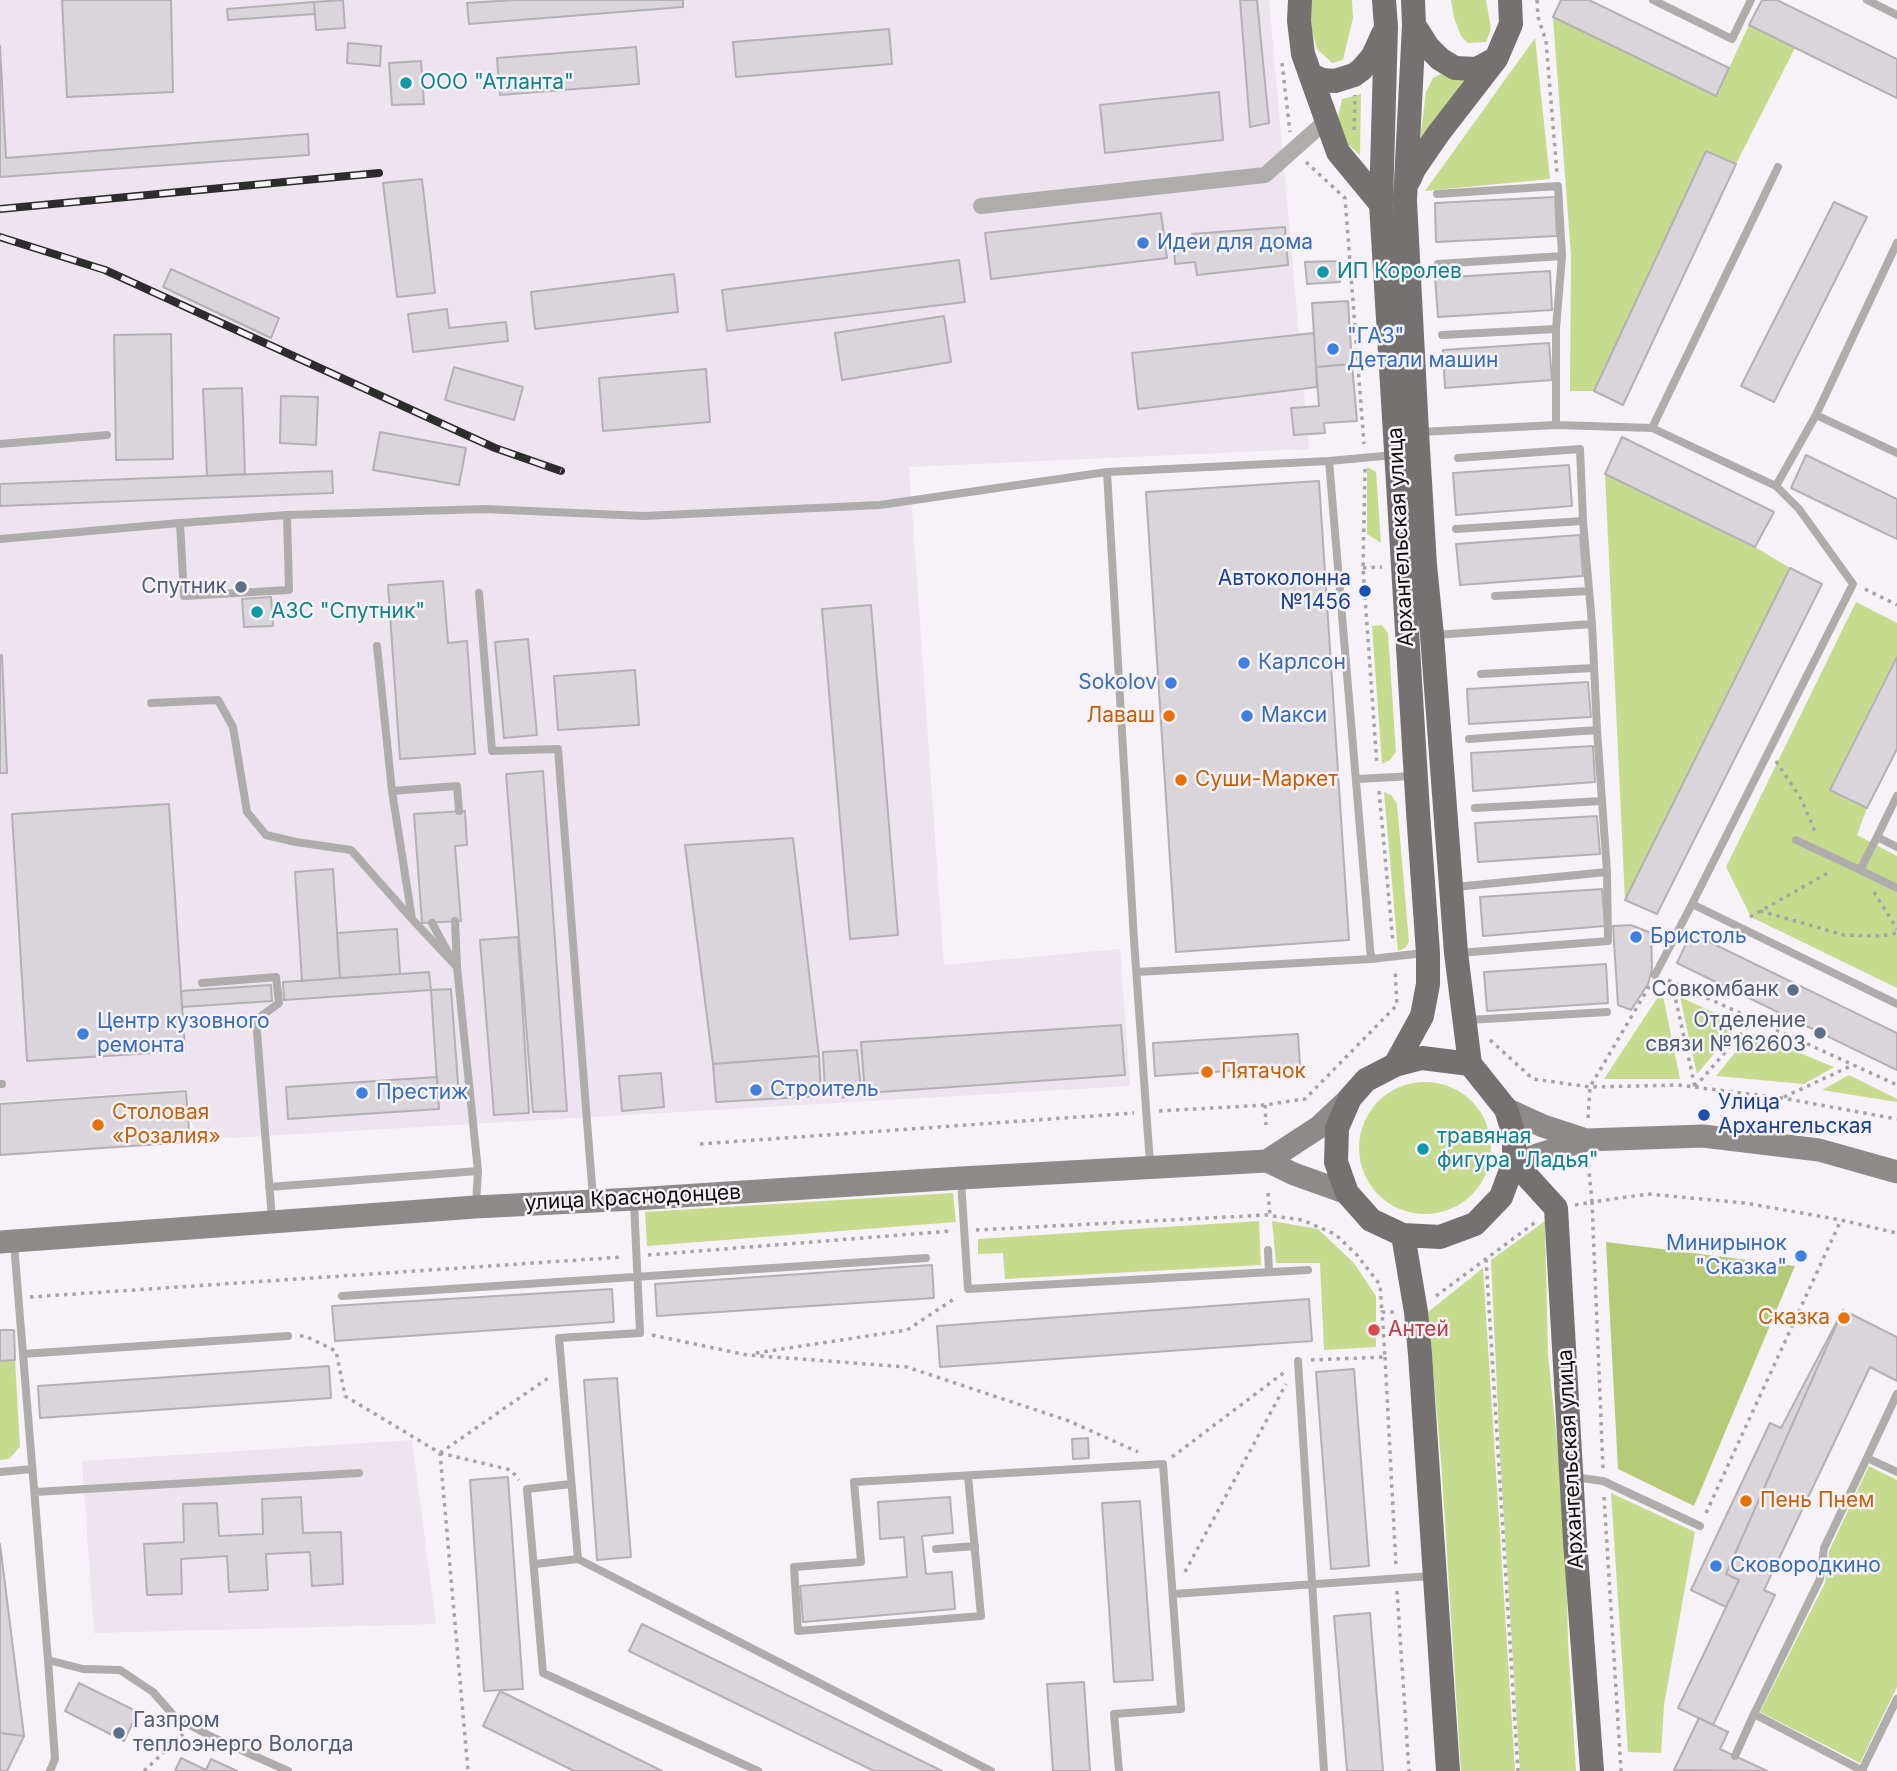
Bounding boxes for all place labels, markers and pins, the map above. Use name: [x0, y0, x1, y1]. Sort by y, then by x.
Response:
place label: ООО "Атланта": [420, 70, 574, 96]
marker: ООО "Атланта": [398, 75, 414, 91]
place label: Идеи для дома: [1157, 230, 1313, 256]
marker: Идеи для дома: [1135, 235, 1151, 251]
place label: ИП Королев: [1337, 259, 1462, 285]
marker: ИП Королев: [1315, 264, 1331, 280]
place label: "ГАЗ" Детали машин: [1347, 324, 1498, 374]
marker: "ГАЗ" Детали машин: [1325, 341, 1341, 357]
place label: Автоколонна №1456: [1218, 566, 1351, 616]
place label: Спутник: [141, 574, 227, 600]
marker: Спутник: [233, 579, 249, 595]
marker: Автоколонна №1456: [1357, 583, 1373, 599]
place label: АЗС "Спутник": [271, 599, 425, 625]
marker: АЗС "Спутник": [249, 604, 265, 620]
place label: Карлсон: [1258, 650, 1346, 676]
marker: Карлсон: [1236, 655, 1252, 671]
place label: Sokolov: [1078, 670, 1157, 696]
marker: Sokolov: [1163, 675, 1179, 691]
place label: Лаваш: [1087, 703, 1155, 729]
place label: Макси: [1261, 703, 1327, 729]
marker: Лаваш: [1161, 708, 1177, 724]
marker: Макси: [1239, 708, 1255, 724]
place label: Суши-Маркет: [1195, 767, 1338, 793]
marker: Суши-Маркет: [1173, 772, 1189, 788]
place label: Бристоль: [1650, 924, 1747, 950]
marker: Бристоль: [1628, 929, 1644, 945]
place label: Совкомбанк: [1652, 977, 1779, 1003]
marker: Совкомбанк: [1785, 982, 1801, 998]
place label: Отделение связи №162603: [1645, 1008, 1806, 1058]
place label: Центр кузовного ремонта: [97, 1009, 270, 1059]
marker: Отделение связи №162603: [1812, 1025, 1828, 1041]
marker: Центр кузовного ремонта: [75, 1026, 91, 1042]
place label: Пятачок: [1221, 1059, 1306, 1085]
marker: Пятачок: [1199, 1064, 1215, 1080]
place label: Строитель: [770, 1077, 879, 1103]
place label: Престиж: [376, 1080, 468, 1106]
marker: Строитель: [748, 1082, 764, 1098]
marker: Престиж: [354, 1085, 370, 1101]
place label: Улица Архангельская: [1718, 1090, 1872, 1140]
place label: Столовая «Розалия»: [112, 1100, 221, 1150]
marker: Улица Архангельская: [1696, 1107, 1712, 1123]
marker: Столовая «Розалия»: [90, 1117, 106, 1133]
place label: травяная фигура "Ладья": [1437, 1124, 1599, 1174]
marker: травяная фигура "Ладья": [1415, 1141, 1431, 1157]
place label: Минирынок "Сказка": [1666, 1231, 1787, 1281]
marker: Минирынок "Сказка": [1793, 1248, 1809, 1264]
place label: Сказка: [1758, 1305, 1830, 1331]
marker: Сказка: [1836, 1310, 1852, 1326]
place label: Антей: [1388, 1317, 1449, 1343]
marker: Антей: [1366, 1322, 1382, 1338]
place label: Пень Пнем: [1760, 1488, 1874, 1514]
marker: Пень Пнем: [1738, 1493, 1754, 1509]
place label: Сковородкино: [1730, 1553, 1881, 1579]
marker: Сковородкино: [1708, 1558, 1724, 1574]
place label: Газпром теплоэнерго Вологда: [133, 1708, 354, 1758]
marker: Газпром теплоэнерго Вологда: [111, 1725, 127, 1741]

